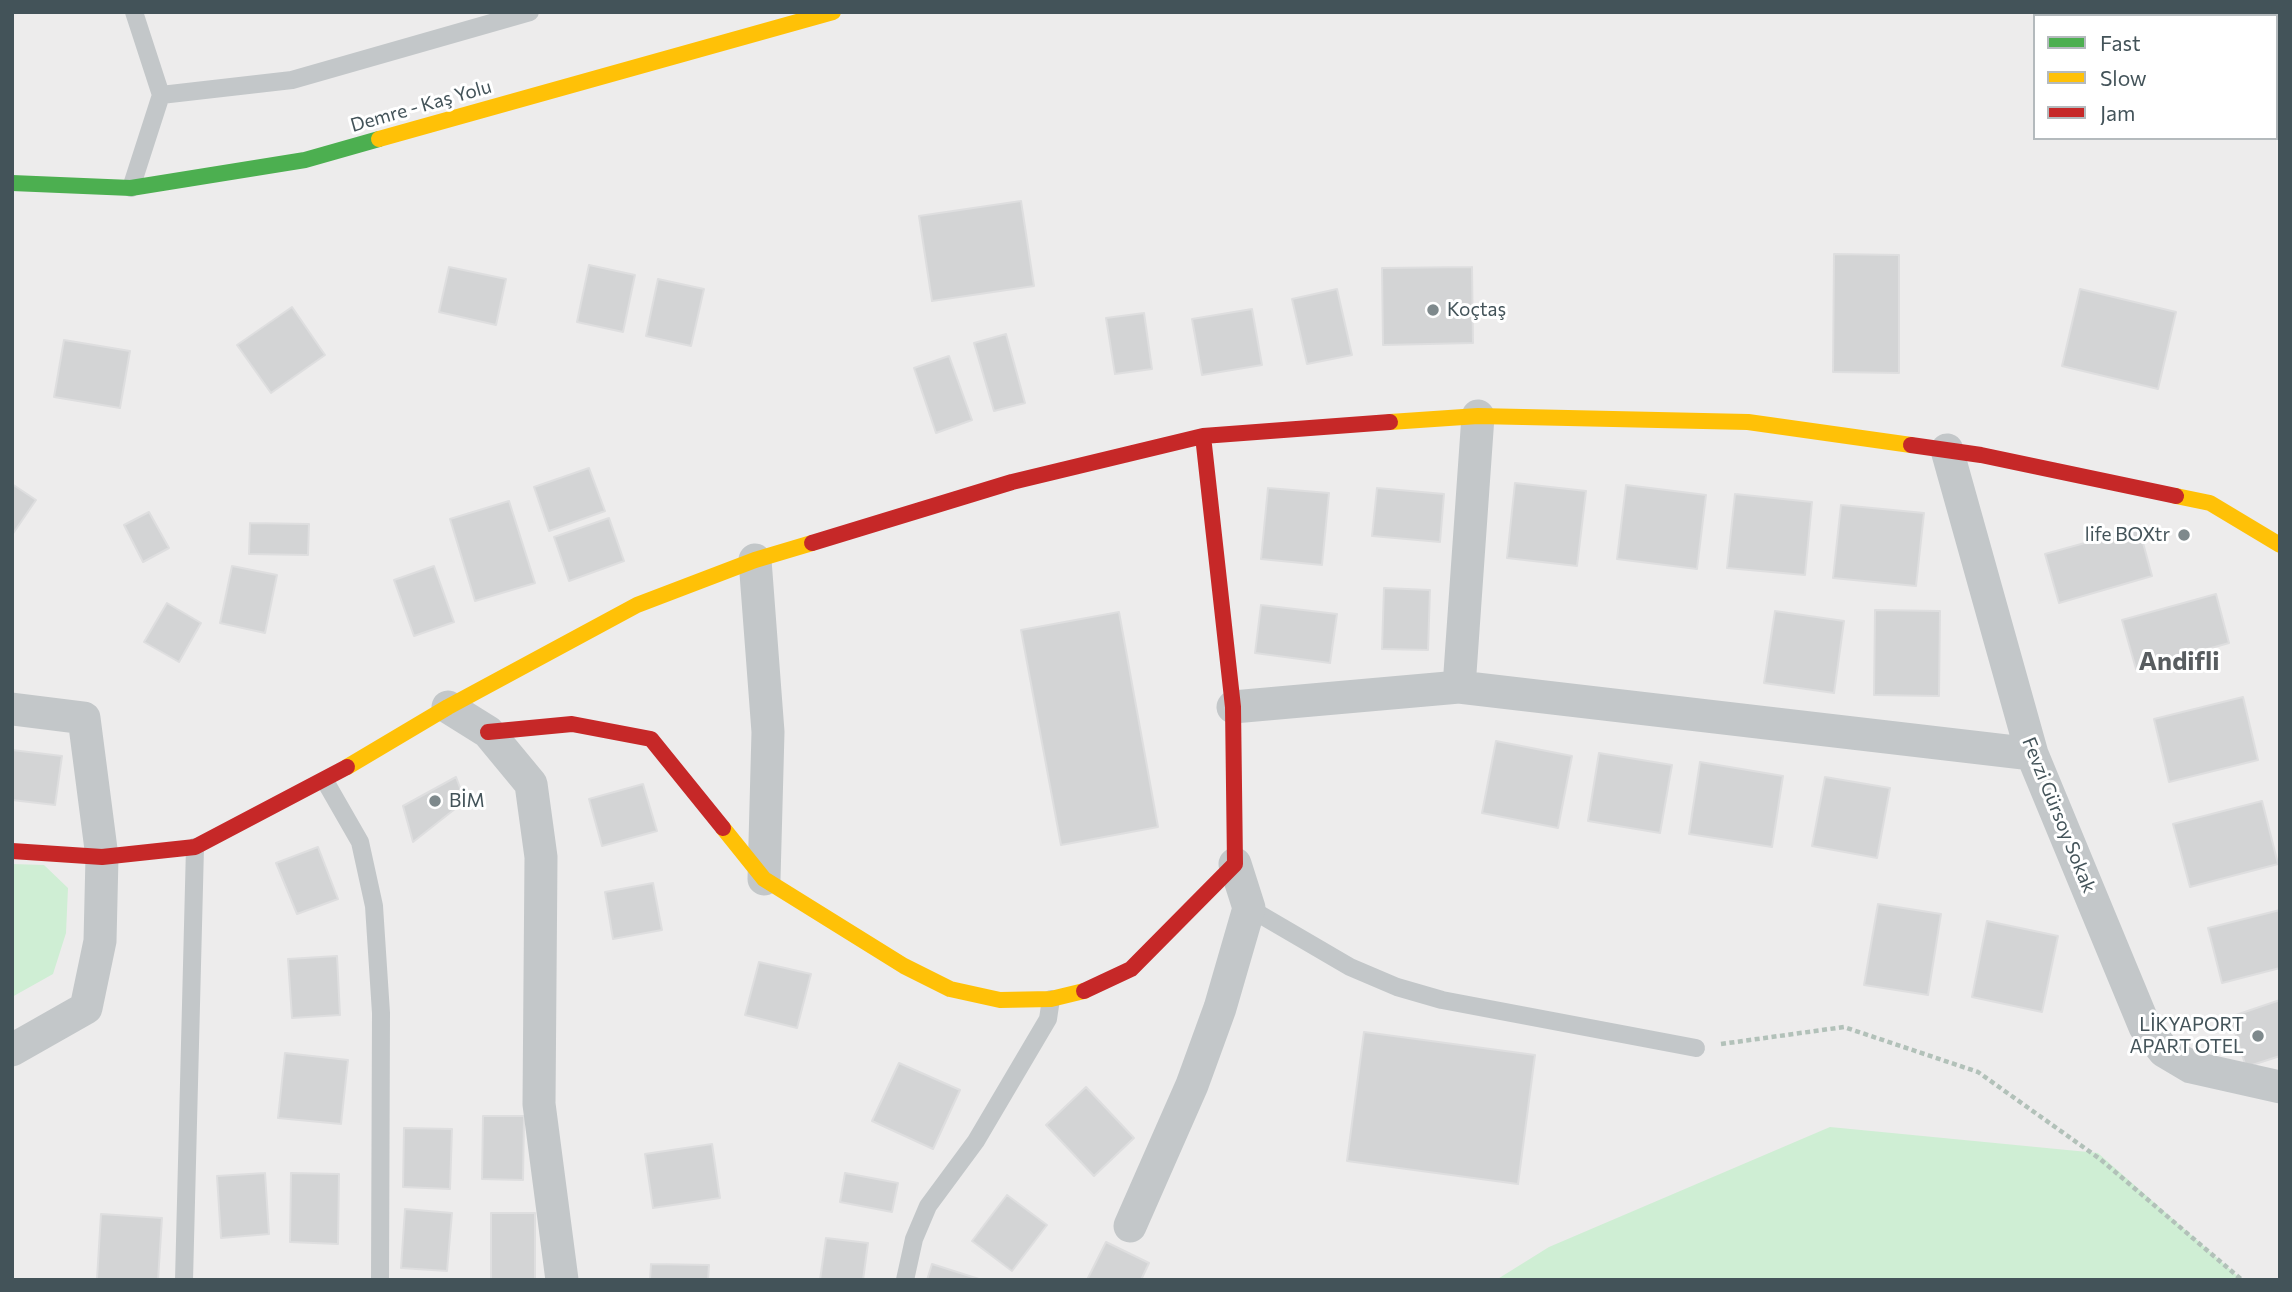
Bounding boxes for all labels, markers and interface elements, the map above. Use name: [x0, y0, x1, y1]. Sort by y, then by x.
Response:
legend: [2033, 14, 2278, 140]
text: Fast: [2100, 30, 2141, 55]
text: Slow: [2100, 65, 2147, 90]
street label: Demre - Kaş Yolu: [348, 75, 494, 137]
text: Jam: [2100, 100, 2135, 125]
place label: Koçtaş: [1447, 299, 1506, 321]
marker: Koçtaş: [1425, 302, 1441, 318]
place label: life BOXtr: [2085, 524, 2170, 546]
marker: life BOXtr: [2176, 527, 2192, 543]
district label: Andifli: [2138, 645, 2220, 677]
street label: Fevzi Gürsoy Sokak: [2017, 734, 2101, 896]
place label: BİM: [449, 790, 485, 812]
marker: BİM: [427, 793, 443, 809]
place label: LİKYAPORT APART OTEL: [2129, 1014, 2244, 1058]
marker: LİKYAPORT APART OTEL: [2250, 1028, 2266, 1044]

